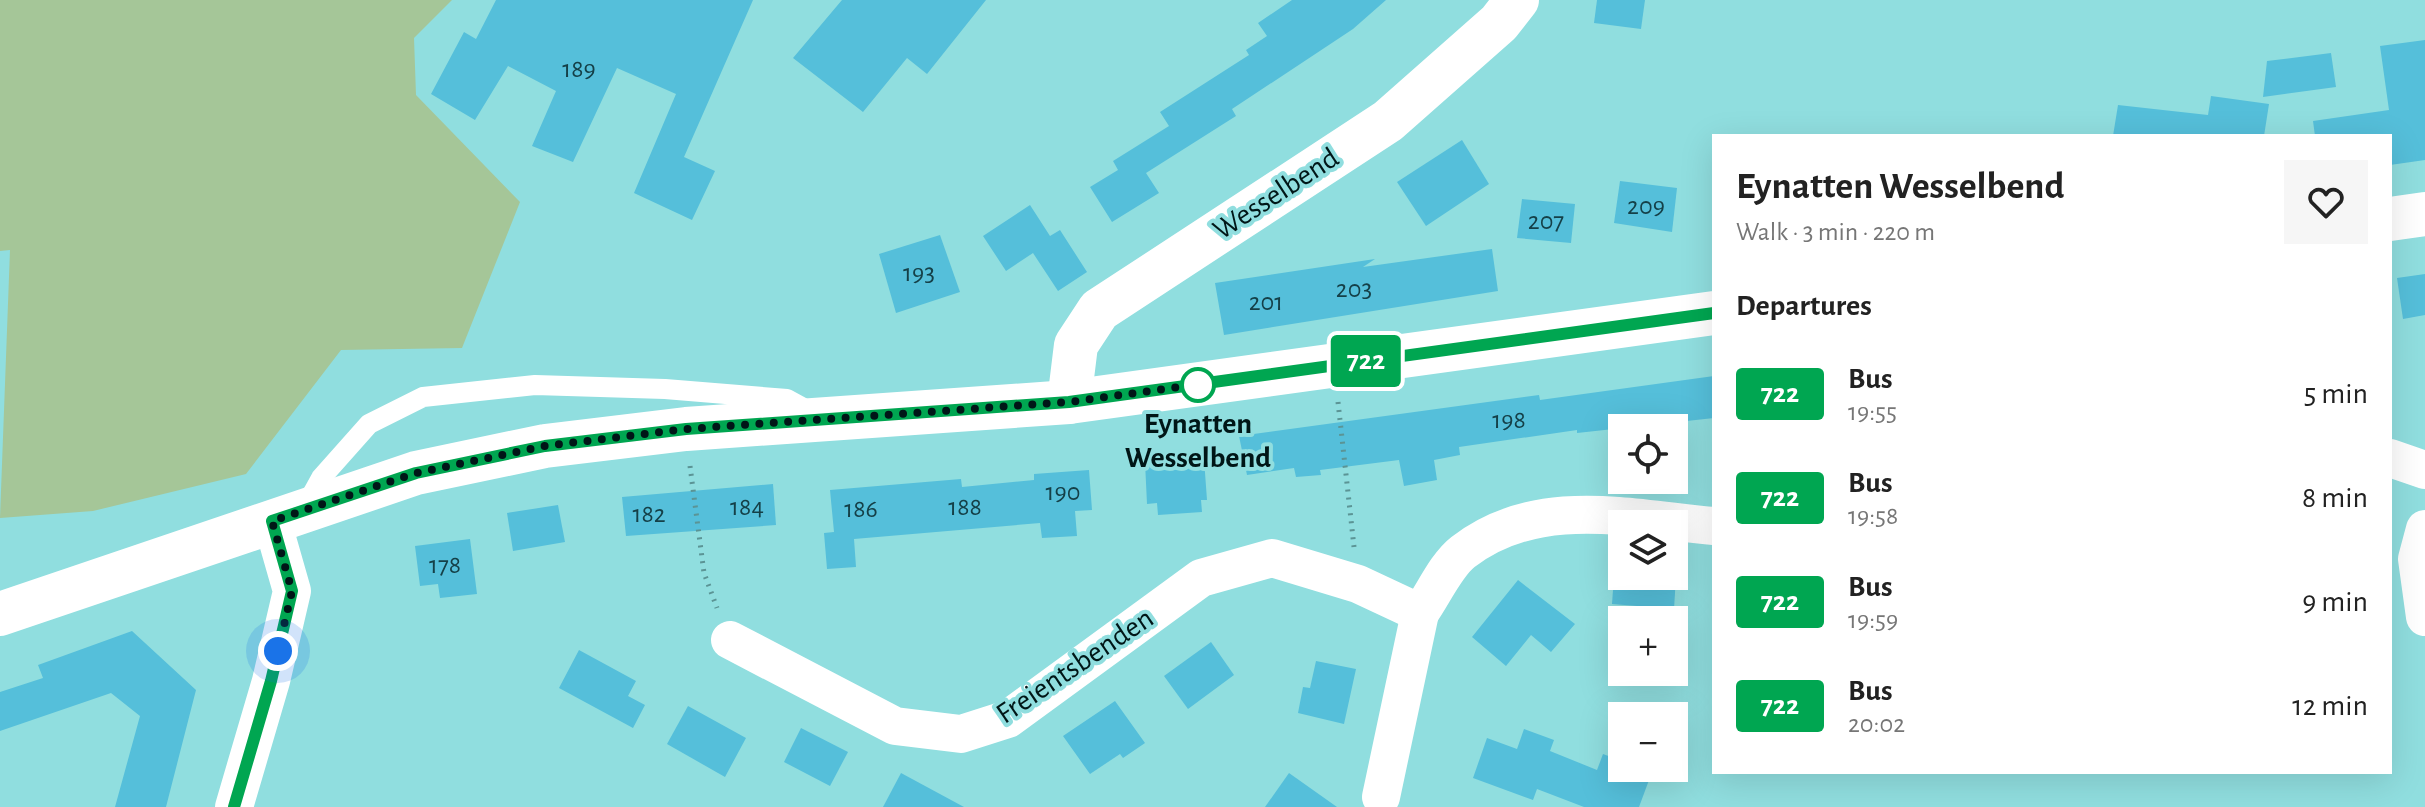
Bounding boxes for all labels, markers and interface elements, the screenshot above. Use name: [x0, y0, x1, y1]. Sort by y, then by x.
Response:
house number: 189: [562, 56, 596, 82]
street label: Wesselbend: [1208, 142, 1344, 246]
button: heart: [2284, 160, 2368, 244]
text: Eynatten Wesselbend: [1736, 168, 2064, 206]
house number: 209: [1627, 193, 1665, 219]
house number: 207: [1528, 208, 1564, 234]
text: Walk · 3 min · 220 m: [1736, 219, 1935, 245]
house number: 193: [903, 260, 935, 286]
house number: 203: [1336, 276, 1372, 302]
house number: 201: [1249, 289, 1283, 315]
text: Departures: [1736, 291, 1872, 321]
line badge: 722: [1320, 335, 1412, 387]
text: 722: [1347, 347, 1385, 375]
text: Bus: [1848, 364, 1893, 394]
marker: Eynatten Wesselbend: [1181, 368, 1215, 402]
text: 5 min: [2304, 379, 2368, 409]
text: 722: [1761, 380, 1799, 408]
text: 19:55: [1848, 399, 1897, 425]
house number: 198: [1492, 407, 1526, 433]
place label: Eynatten Wesselbend: [1125, 409, 1271, 473]
map controls: [1608, 414, 1688, 782]
button: locate: [1608, 414, 1688, 494]
text: Bus: [1848, 468, 1893, 498]
house number: 190: [1046, 479, 1080, 505]
text: 8 min: [2302, 483, 2368, 513]
text: 722: [1761, 484, 1799, 512]
house number: 184: [730, 494, 764, 520]
house number: 188: [948, 494, 982, 520]
house number: 186: [844, 496, 878, 522]
house number: 182: [632, 501, 666, 527]
text: 19:58: [1848, 503, 1898, 529]
button: layers: [1608, 510, 1688, 590]
house number: 178: [429, 552, 461, 578]
text: Bus: [1848, 572, 1893, 602]
text: 9 min: [2302, 587, 2368, 617]
text: 722: [1761, 588, 1799, 616]
street label: Freientsbenden: [991, 603, 1159, 729]
button: +: [1608, 606, 1688, 686]
text: 19:59: [1848, 607, 1898, 633]
your location: [258, 631, 298, 671]
text: Bus: [1848, 676, 1893, 706]
text: 12 min: [2292, 691, 2368, 721]
text: 722: [1761, 692, 1799, 720]
button: −: [1608, 702, 1688, 782]
text: 20:02: [1848, 711, 1905, 737]

